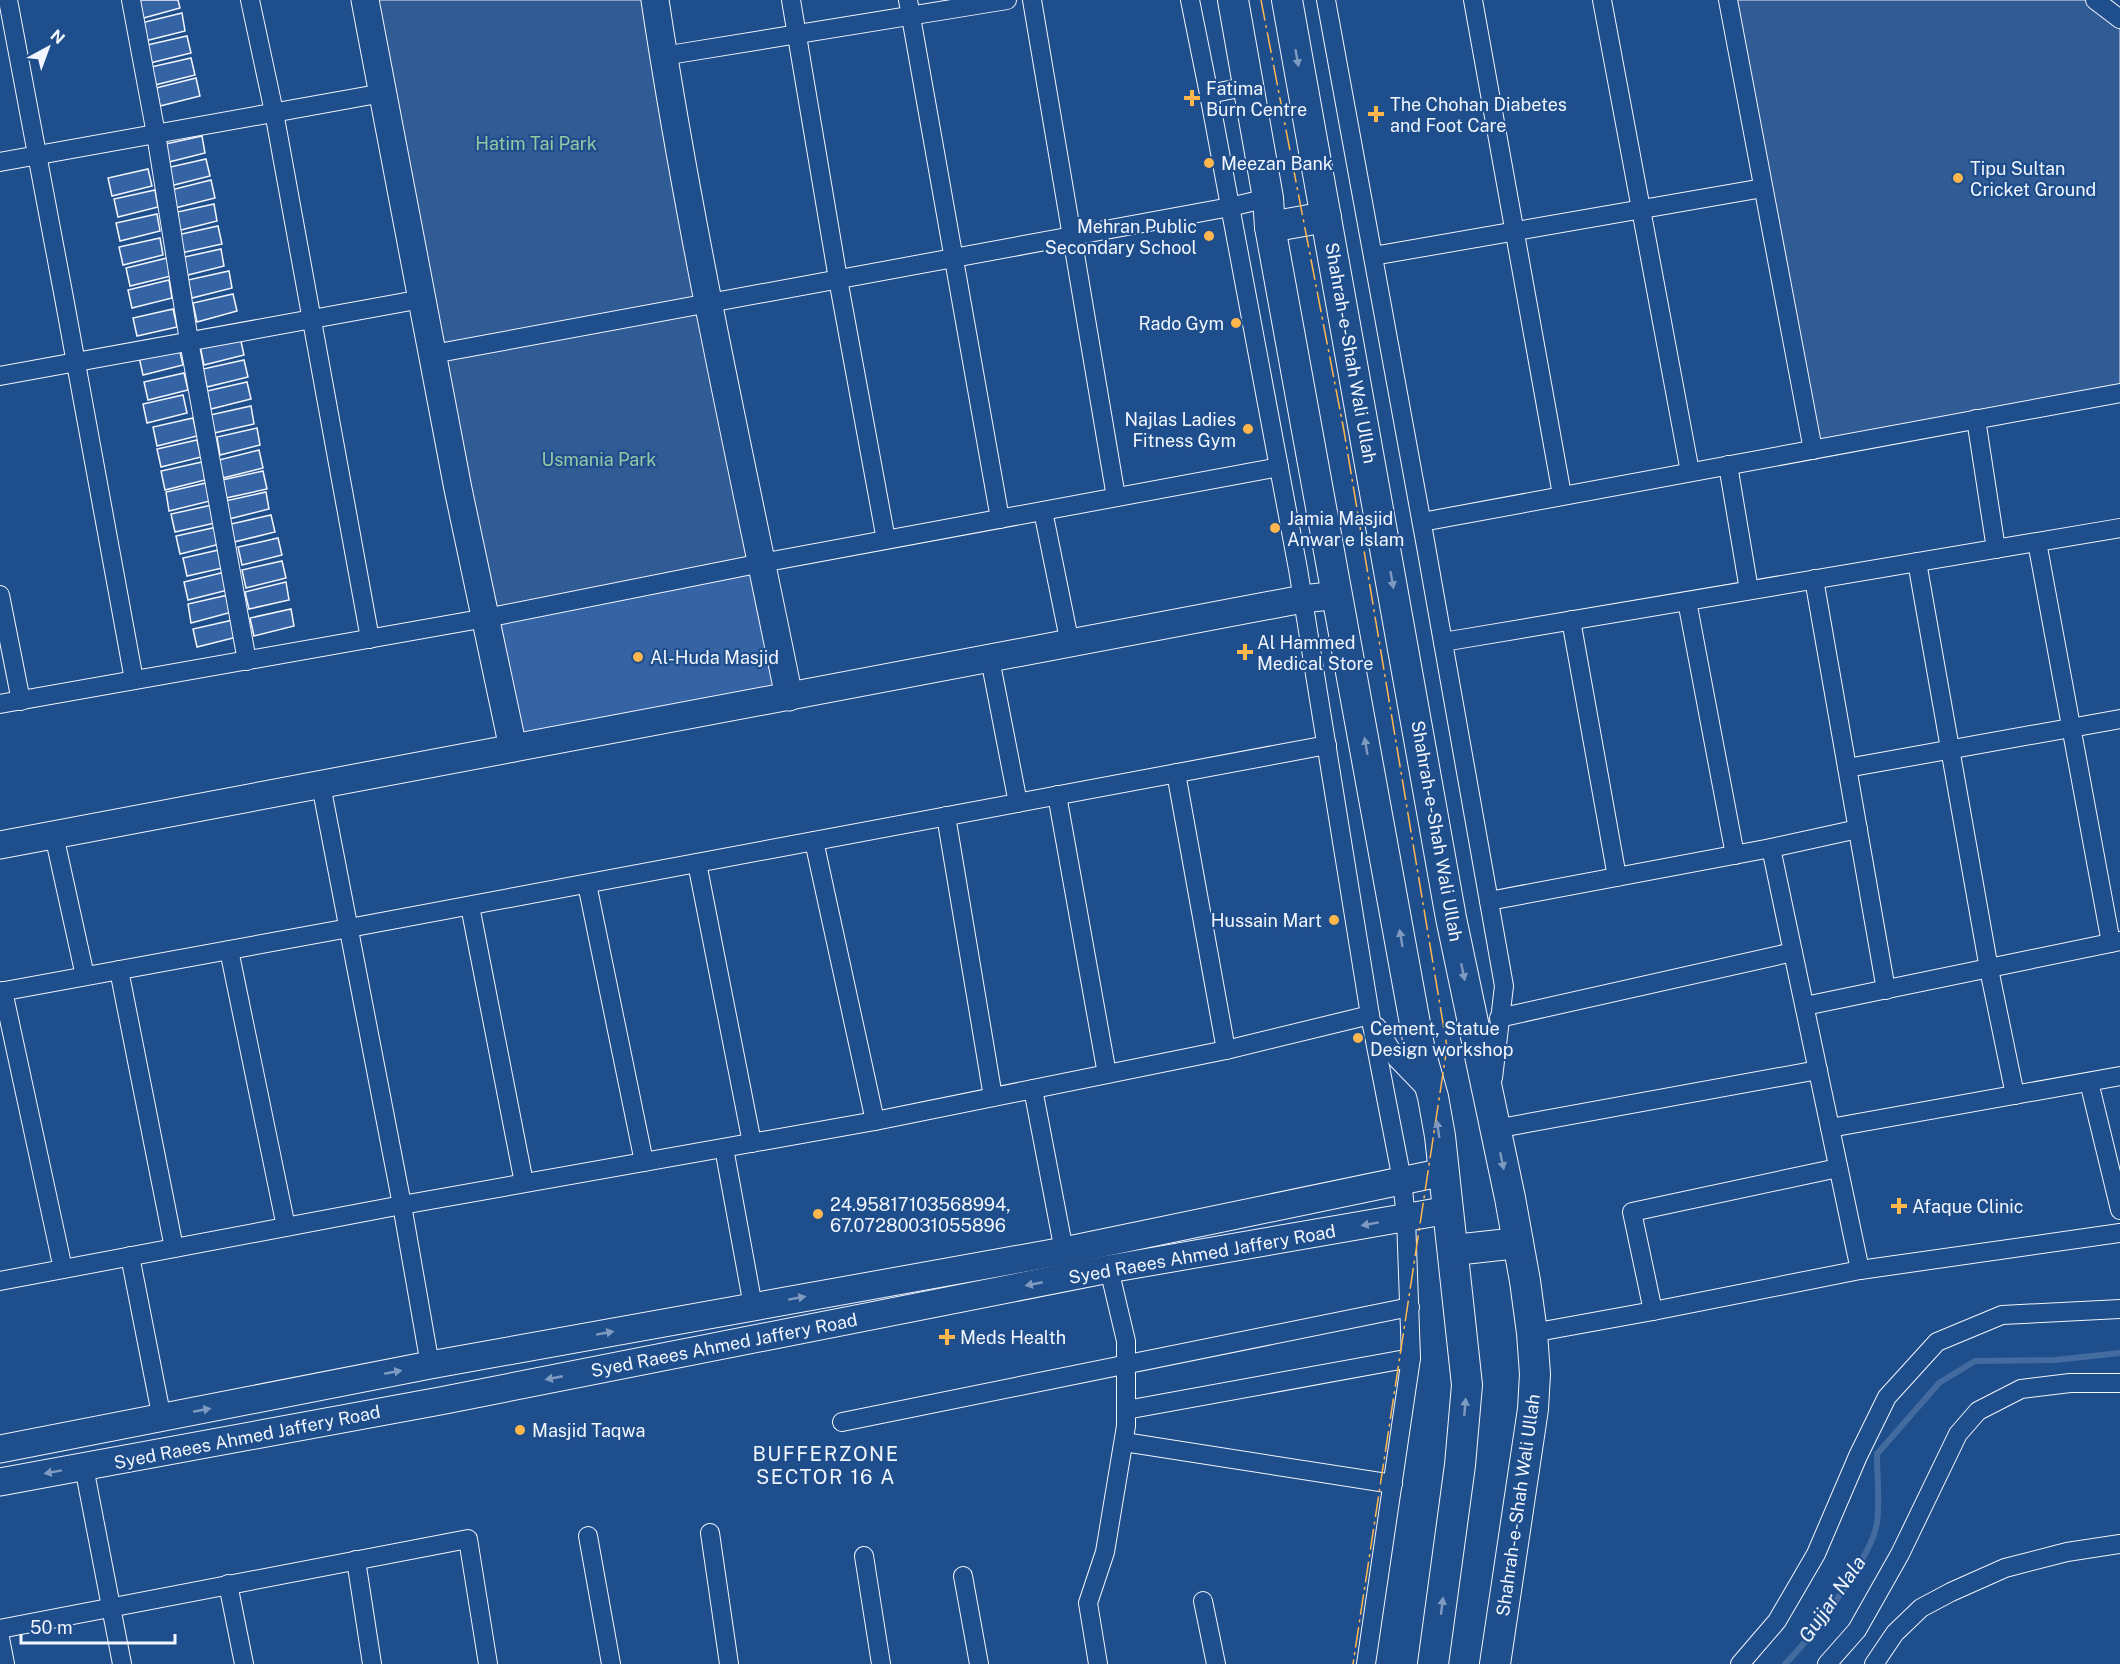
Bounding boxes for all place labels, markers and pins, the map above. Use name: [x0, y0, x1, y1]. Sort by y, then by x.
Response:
place label: Fatima Burn Centre: [1206, 78, 1307, 120]
marker: Fatima Burn Centre: [1183, 89, 1201, 107]
place label: The Chohan Diabetes and Foot Care: [1390, 94, 1567, 136]
marker: The Chohan Diabetes and Foot Care: [1367, 105, 1385, 123]
place label: Meezan Bank: [1221, 153, 1333, 174]
marker: Meezan Bank: [1202, 156, 1216, 170]
place label: Tipu Sultan Cricket Ground: [1970, 158, 2096, 200]
marker: Tipu Sultan Cricket Ground: [1951, 171, 1965, 185]
place label: Mehran Public Secondary School: [1045, 216, 1197, 258]
marker: Mehran Public Secondary School: [1202, 229, 1216, 243]
place label: Rado Gym: [1138, 313, 1224, 334]
marker: Rado Gym: [1229, 316, 1243, 330]
place label: Najlas Ladies Fitness Gym: [1124, 409, 1236, 451]
marker: Najlas Ladies Fitness Gym: [1241, 422, 1255, 436]
place label: Jamia Masjid Anwar e Islam: [1287, 508, 1404, 550]
marker: Jamia Masjid Anwar e Islam: [1268, 521, 1282, 535]
place label: Al Hammed Medical Store: [1257, 632, 1374, 674]
marker: Al Hammed Medical Store: [1238, 645, 1252, 659]
place label: Al-Huda Masjid: [650, 647, 779, 668]
marker: Al-Huda Masjid: [631, 650, 645, 664]
place label: Hussain Mart: [1211, 910, 1322, 931]
marker: Hussain Mart: [1327, 913, 1341, 927]
place label: Cement, Statue Design workshop: [1370, 1018, 1513, 1060]
marker: Cement, Statue Design workshop: [1351, 1031, 1365, 1045]
place label: 24.95817103568994, 67.07280031055896: [830, 1194, 1011, 1236]
place label: Afaque Clinic: [1912, 1196, 2024, 1217]
marker: Afaque Clinic: [1890, 1197, 1908, 1215]
marker: 24.95817103568994, 67.07280031055896: [811, 1207, 825, 1221]
place label: Meds Health: [960, 1327, 1066, 1348]
marker: Meds Health: [938, 1328, 956, 1346]
place label: Masjid Taqwa: [532, 1420, 645, 1441]
marker: Masjid Taqwa: [513, 1423, 527, 1437]

